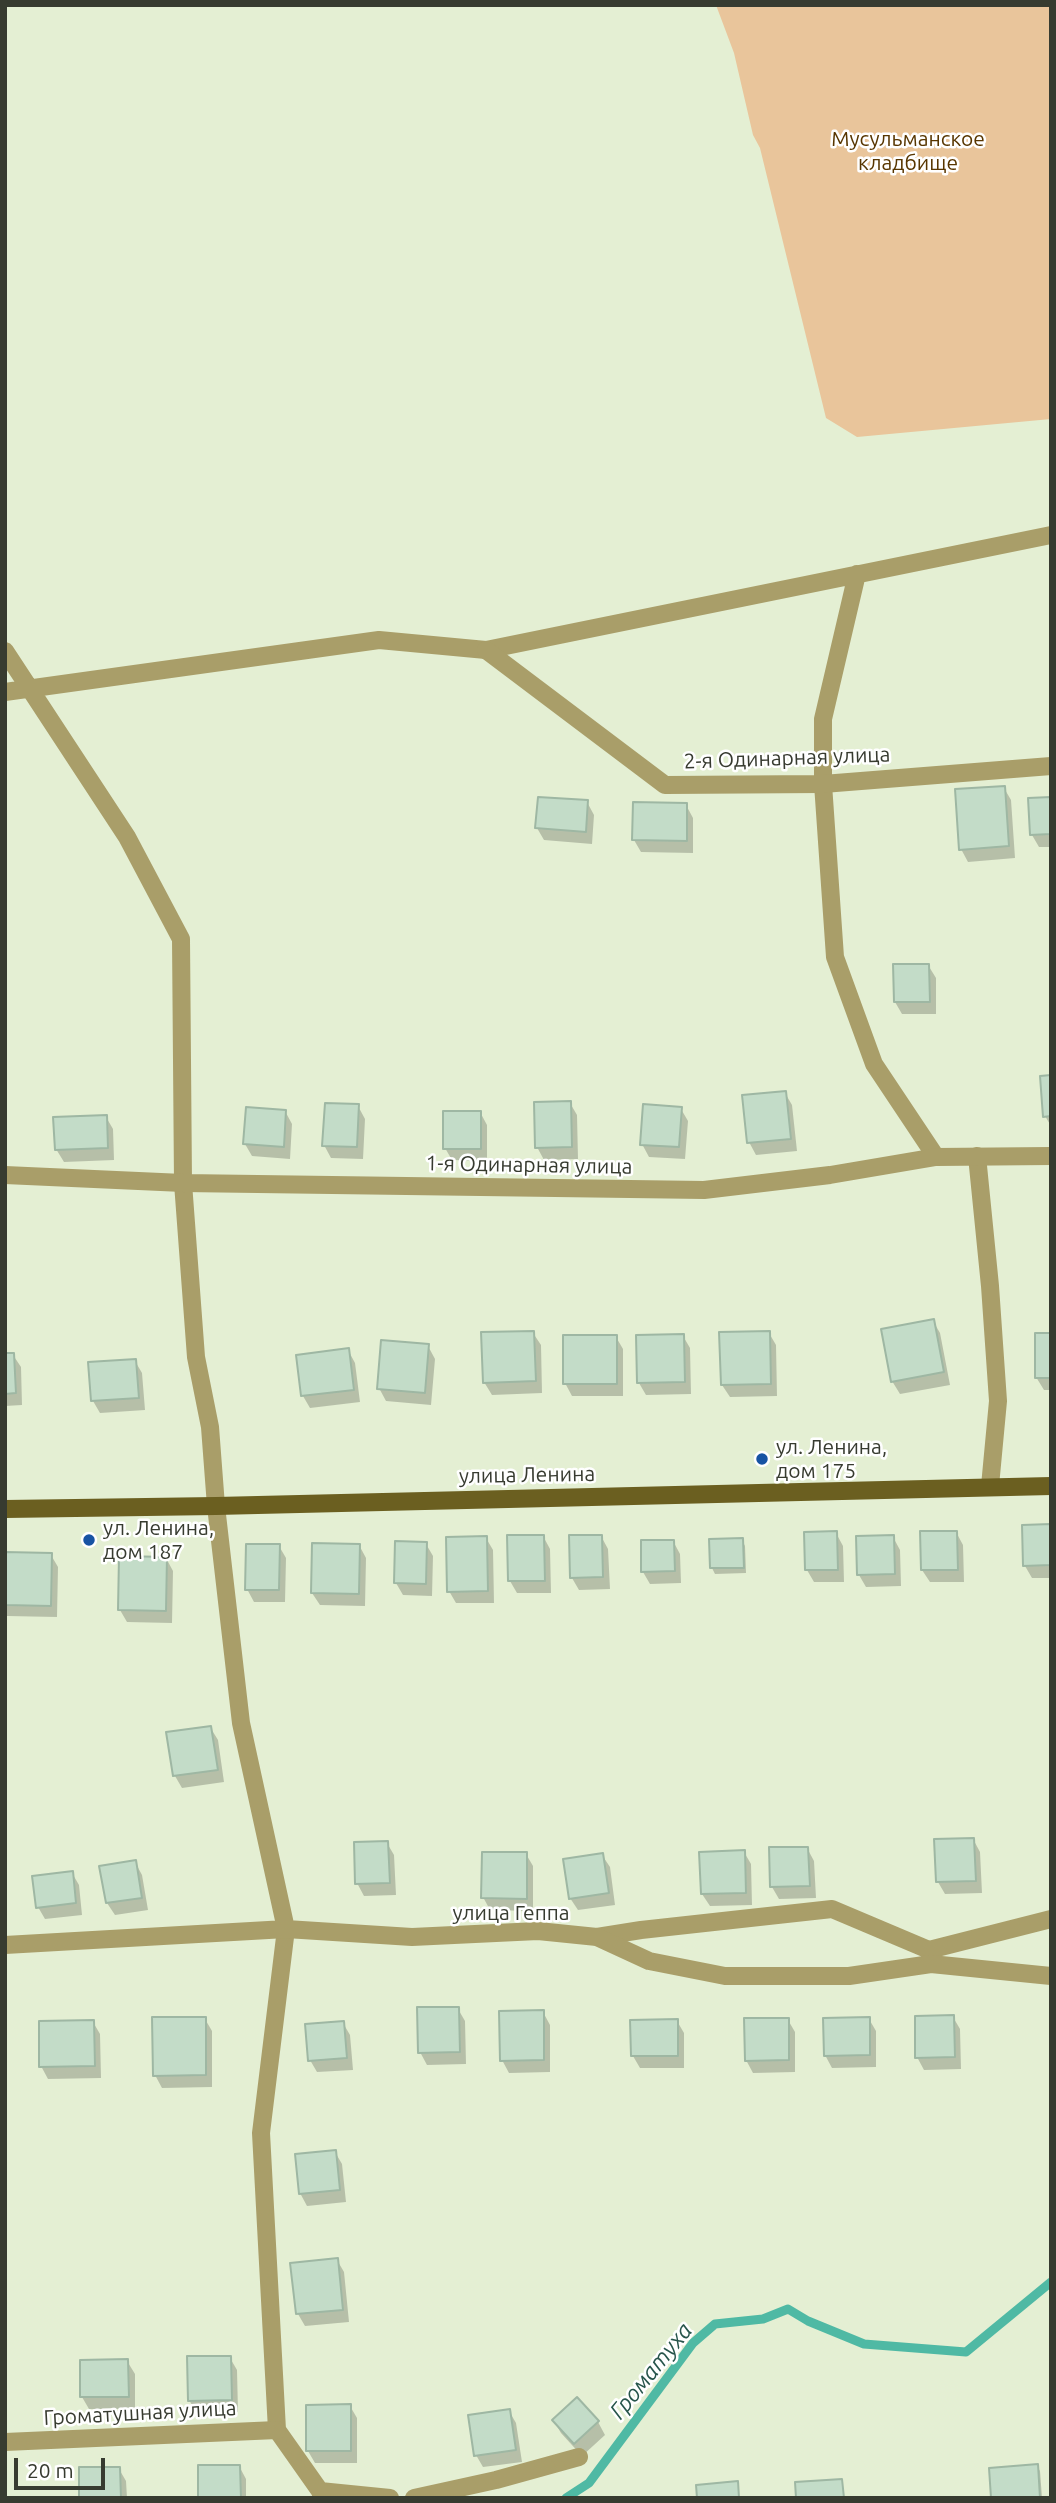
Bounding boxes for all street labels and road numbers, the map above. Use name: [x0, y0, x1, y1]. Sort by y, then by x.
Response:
street label: 2-я Одинарная улица: [683, 742, 891, 774]
street label: 1-я Одинарная улица: [425, 1151, 633, 1179]
street label: улица Ленина: [459, 1461, 595, 1489]
street label: улица Геппа: [452, 1900, 570, 1926]
street label: Громатушная улица: [43, 2395, 237, 2431]

